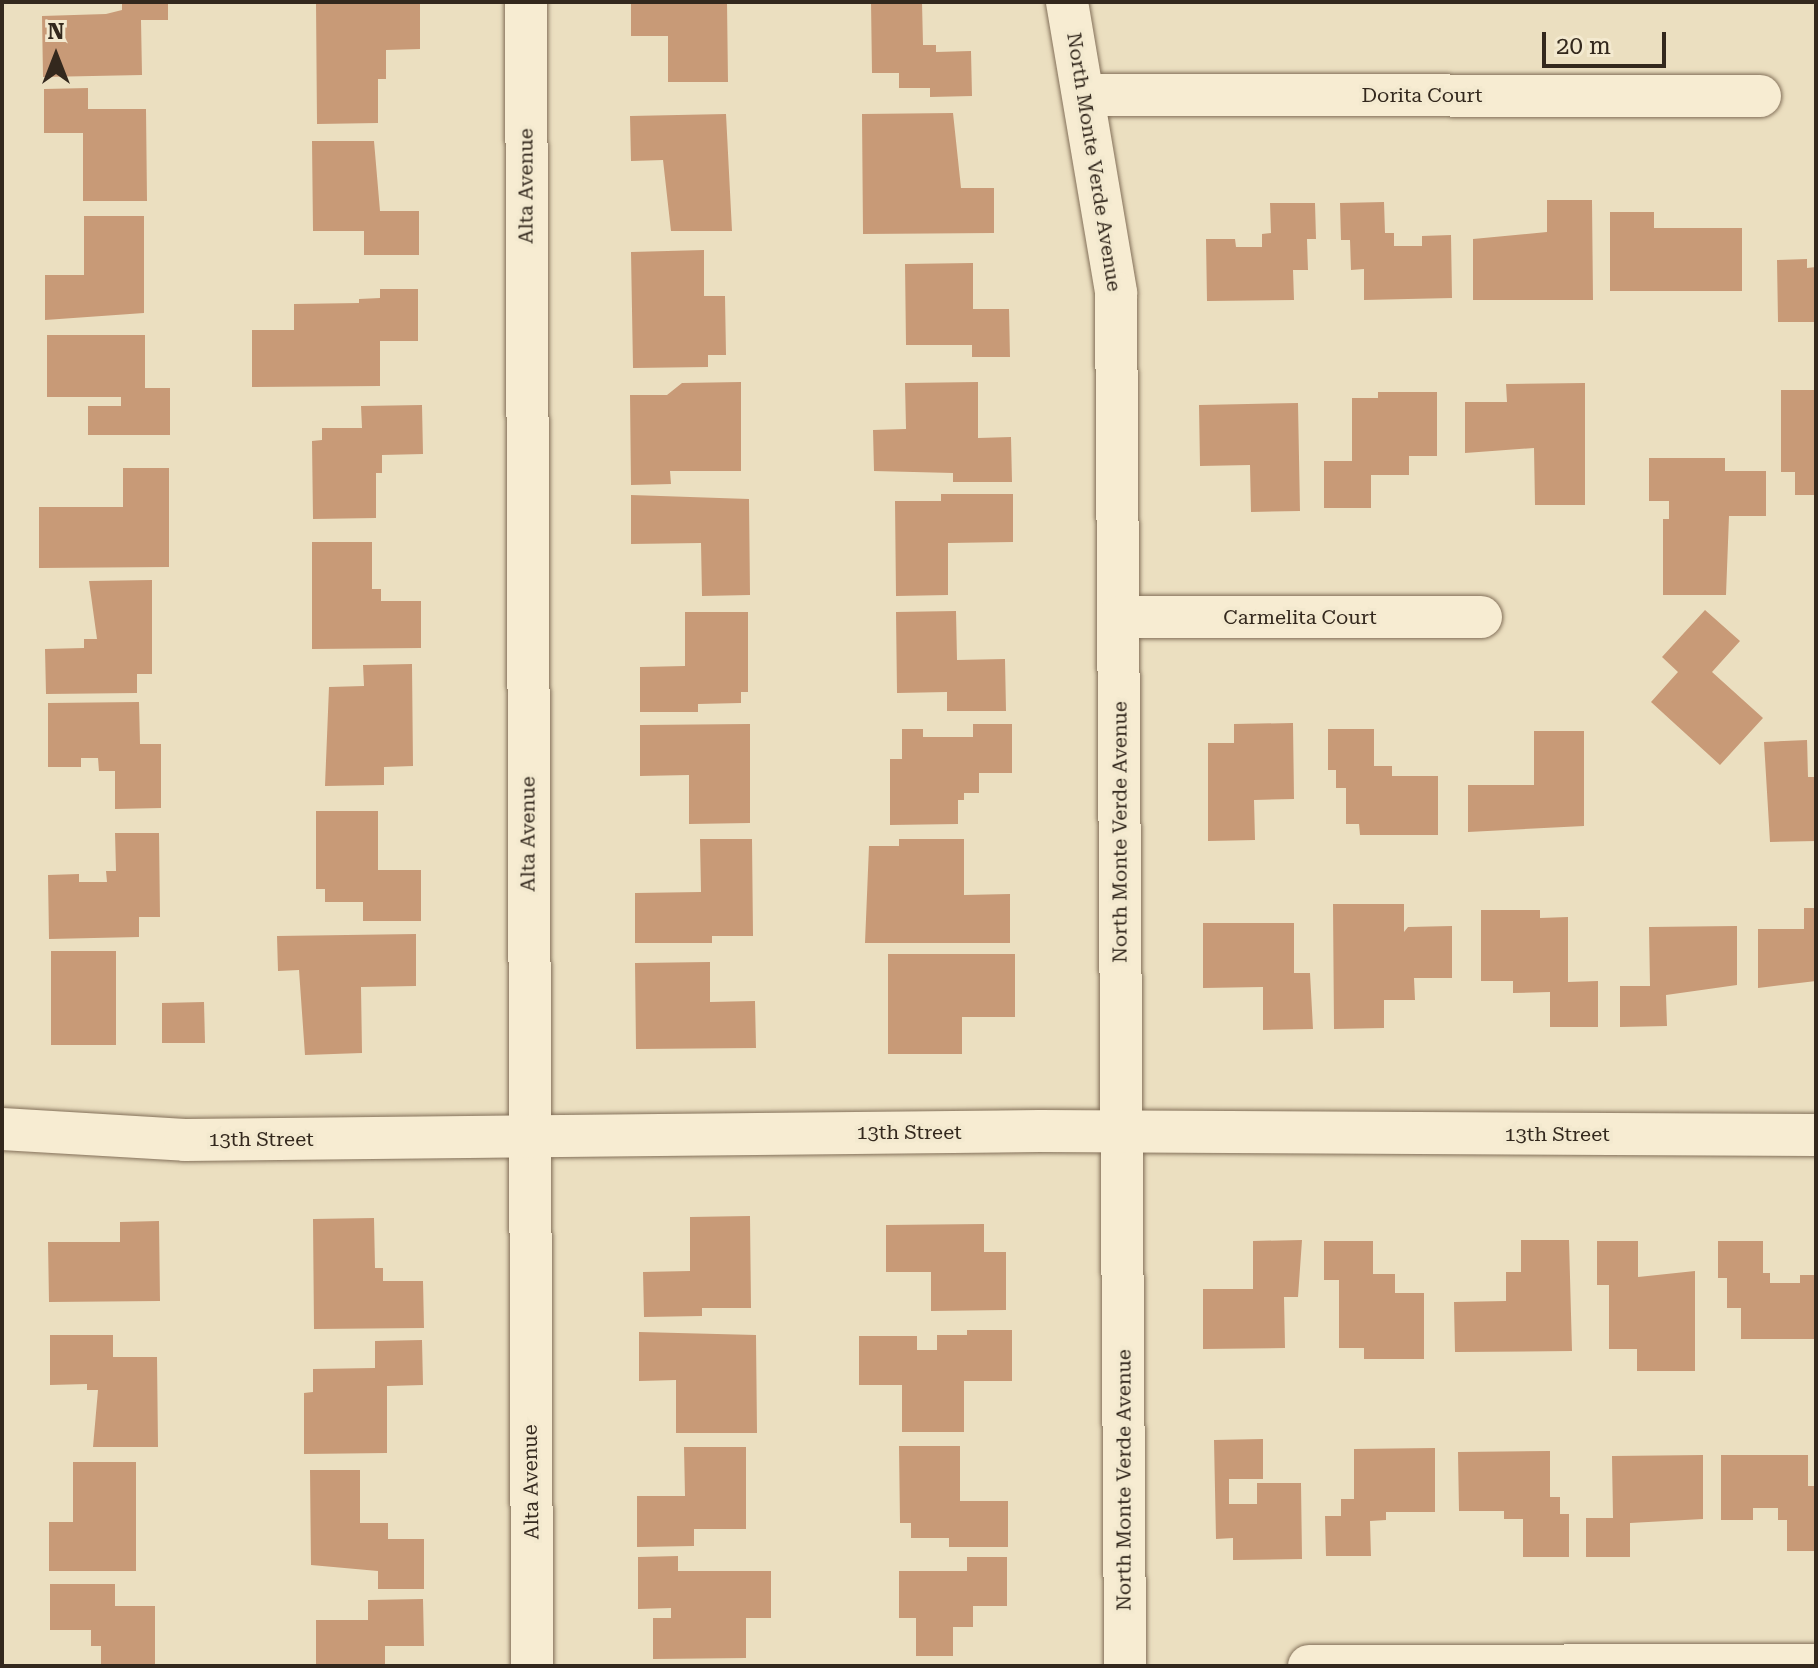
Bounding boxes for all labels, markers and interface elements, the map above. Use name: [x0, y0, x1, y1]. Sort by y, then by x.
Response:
north arrow: [16, 16, 96, 96]
scale bar: [1546, 16, 1670, 66]
text: N: [48, 19, 64, 44]
street label: North Monte Verde Avenue: [1062, 31, 1126, 293]
text: 20 m: [1556, 32, 1611, 60]
street label: Dorita Court: [1362, 83, 1482, 107]
street label: Alta Avenue: [514, 128, 538, 244]
street label: Carmelita Court: [1223, 605, 1377, 629]
street label: North Monte Verde Avenue: [1108, 701, 1132, 963]
street label: Alta Avenue: [516, 776, 540, 892]
street label: 13th Street: [856, 1120, 962, 1144]
street label: 13th Street: [1504, 1122, 1610, 1146]
street label: 13th Street: [208, 1127, 314, 1151]
street label: North Monte Verde Avenue: [1112, 1349, 1136, 1611]
street label: Alta Avenue: [518, 1424, 544, 1540]

